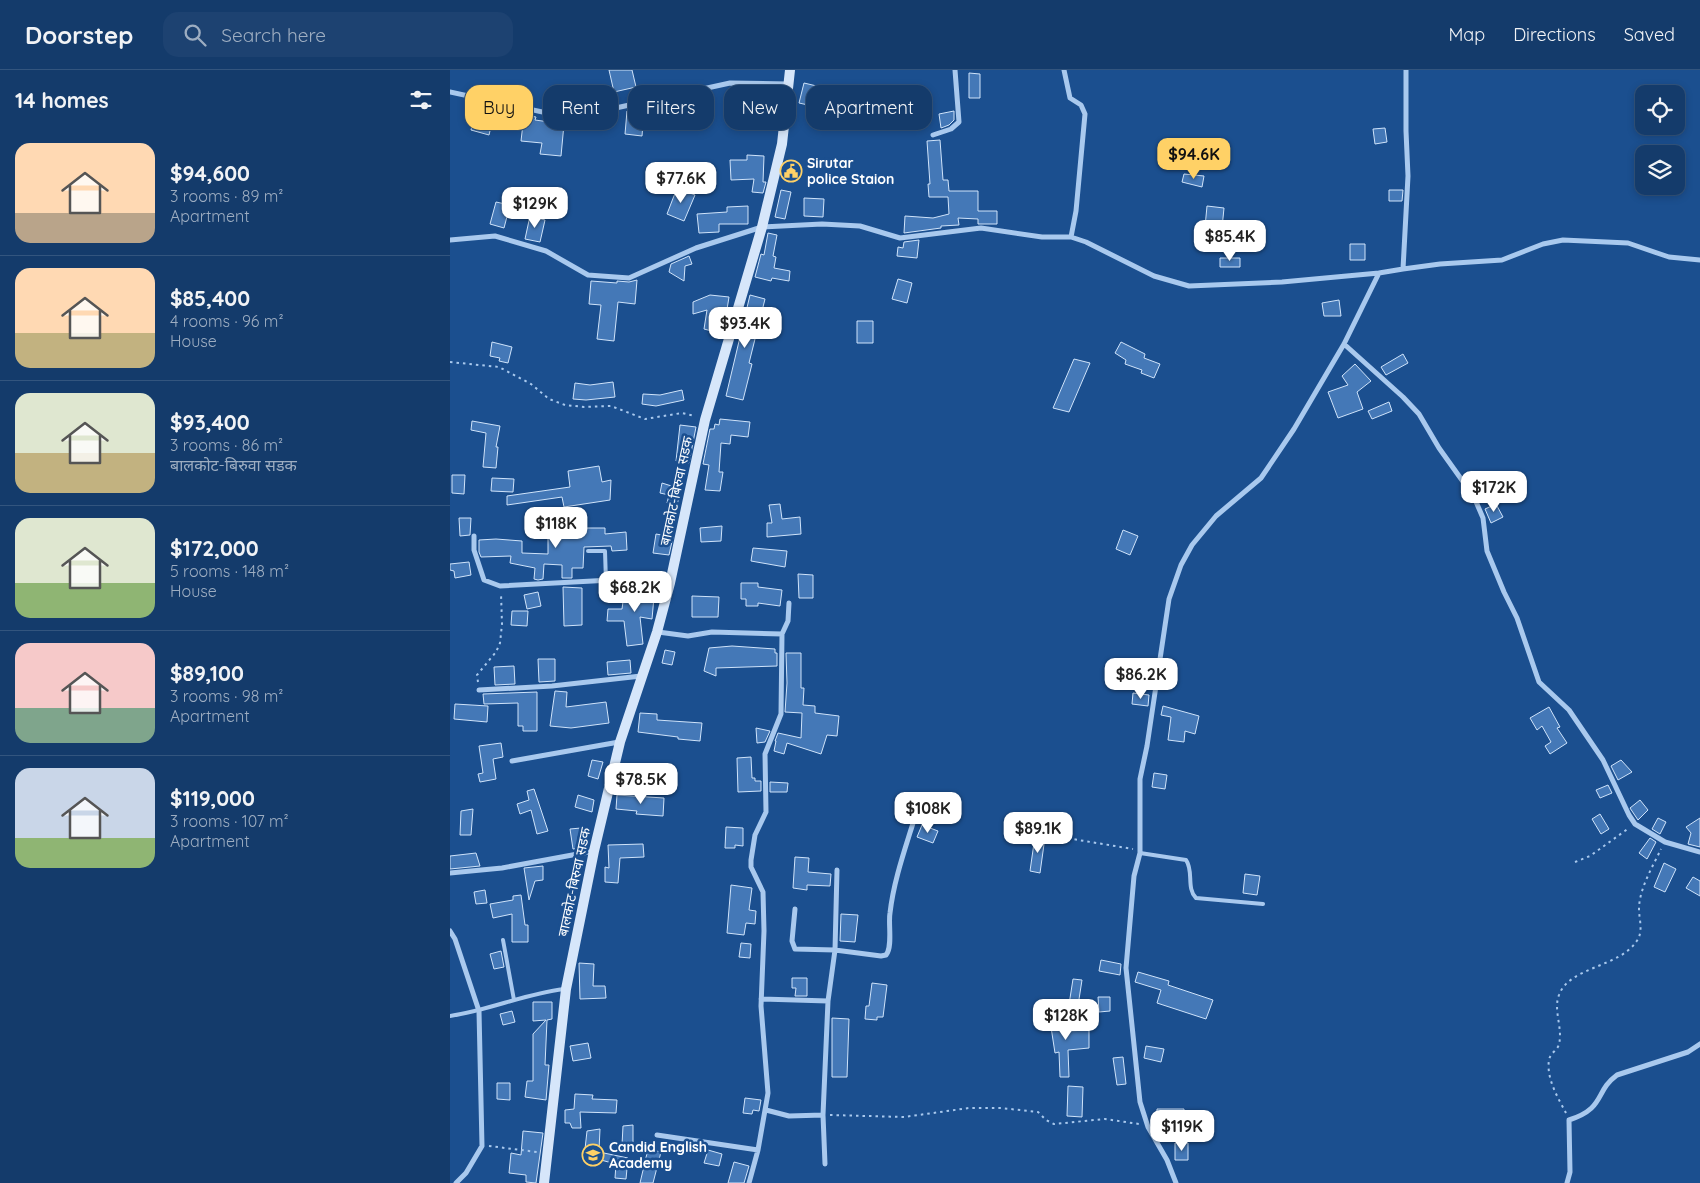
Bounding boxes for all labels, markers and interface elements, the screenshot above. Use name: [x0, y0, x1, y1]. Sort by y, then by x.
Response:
search box: [163, 12, 513, 57]
text: Doorstep: [25, 20, 133, 50]
icon: search: [181, 21, 209, 49]
text: Search here: [221, 23, 326, 47]
text: Map: [1448, 23, 1485, 46]
text: Directions: [1513, 23, 1596, 46]
text: Saved: [1624, 23, 1675, 46]
chip: Buy: [465, 85, 533, 130]
chip: Rent: [543, 85, 618, 130]
chip: Filters: [628, 85, 714, 130]
chip: New: [724, 85, 796, 130]
chip: Apartment: [806, 85, 932, 130]
map controls: [1635, 85, 1685, 195]
button: locate: [1635, 85, 1685, 135]
icon: filters: [407, 86, 435, 114]
text: 14 homes: [15, 87, 109, 113]
pin: $94.6K: [1153, 138, 1235, 180]
text: $94.6K: [1168, 144, 1220, 164]
button: layers: [1635, 145, 1685, 195]
place label: Sirutar police Staion: [807, 154, 894, 188]
public building icon: Sirutar police Staion: [779, 159, 803, 183]
text: $94,600: [170, 160, 250, 186]
pin: $77.6K: [640, 162, 722, 204]
icon: home: [55, 163, 115, 223]
text: $77.6K: [656, 168, 706, 188]
text: 3 rooms · 89 m²: [170, 186, 283, 206]
pin: $129K: [500, 186, 570, 229]
text: $129K: [513, 193, 557, 213]
text: Apartment: [170, 206, 250, 226]
pin: $85.4K: [1189, 220, 1271, 262]
text: $85.4K: [1205, 226, 1255, 246]
text: $85,400: [170, 285, 250, 311]
icon: home: [55, 288, 115, 348]
pin: $93.4K: [704, 306, 786, 349]
text: 4 rooms · 96 m²: [170, 311, 283, 331]
text: $93.4K: [720, 313, 770, 333]
text: House: [170, 331, 217, 351]
text: $93,400: [170, 409, 250, 435]
icon: home: [55, 413, 115, 473]
text: 3 rooms · 86 m²: [170, 435, 283, 455]
street label: बालकोट-बिरुवा सडक: [656, 435, 696, 547]
text: बालकोट-बिरुवा सडक: [170, 455, 297, 475]
pin: $172K: [1459, 470, 1529, 513]
text: $172K: [1472, 477, 1516, 497]
pin: $118K: [521, 506, 591, 549]
text: $118K: [535, 513, 577, 533]
text: $172,000: [170, 535, 259, 561]
icon: home: [55, 538, 115, 598]
text: 5 rooms · 148 m²: [170, 561, 289, 581]
pin: $68.2K: [594, 570, 676, 613]
text: $68.2K: [610, 577, 660, 597]
text: House: [170, 581, 217, 601]
pin: $86.2K: [1100, 658, 1182, 700]
text: $89,100: [170, 660, 244, 686]
icon: home: [55, 663, 115, 723]
text: $86.2K: [1116, 664, 1166, 684]
text: 3 rooms · 98 m²: [170, 686, 283, 706]
text: Apartment: [170, 706, 250, 726]
pin: $78.5K: [600, 762, 682, 805]
text: $78.5K: [616, 769, 666, 789]
text: $119,000: [170, 785, 255, 811]
icon: home: [55, 788, 115, 848]
pin: $108K: [893, 792, 963, 834]
text: $108K: [906, 798, 950, 818]
text: 3 rooms · 107 m²: [170, 811, 289, 831]
pin: $89.1K: [997, 812, 1079, 854]
text: $89.1K: [1015, 818, 1061, 838]
street label: बालकोट-बिरुवा सडक: [554, 826, 594, 938]
text: Apartment: [170, 831, 250, 851]
pin: $128K: [1031, 998, 1101, 1041]
text: $128K: [1044, 1005, 1088, 1025]
pin: $119K: [1147, 1110, 1217, 1152]
text: $119K: [1161, 1116, 1203, 1136]
place label: Candid English Academy: [609, 1138, 707, 1172]
school or university icon: Candid English Academy: [581, 1143, 605, 1167]

